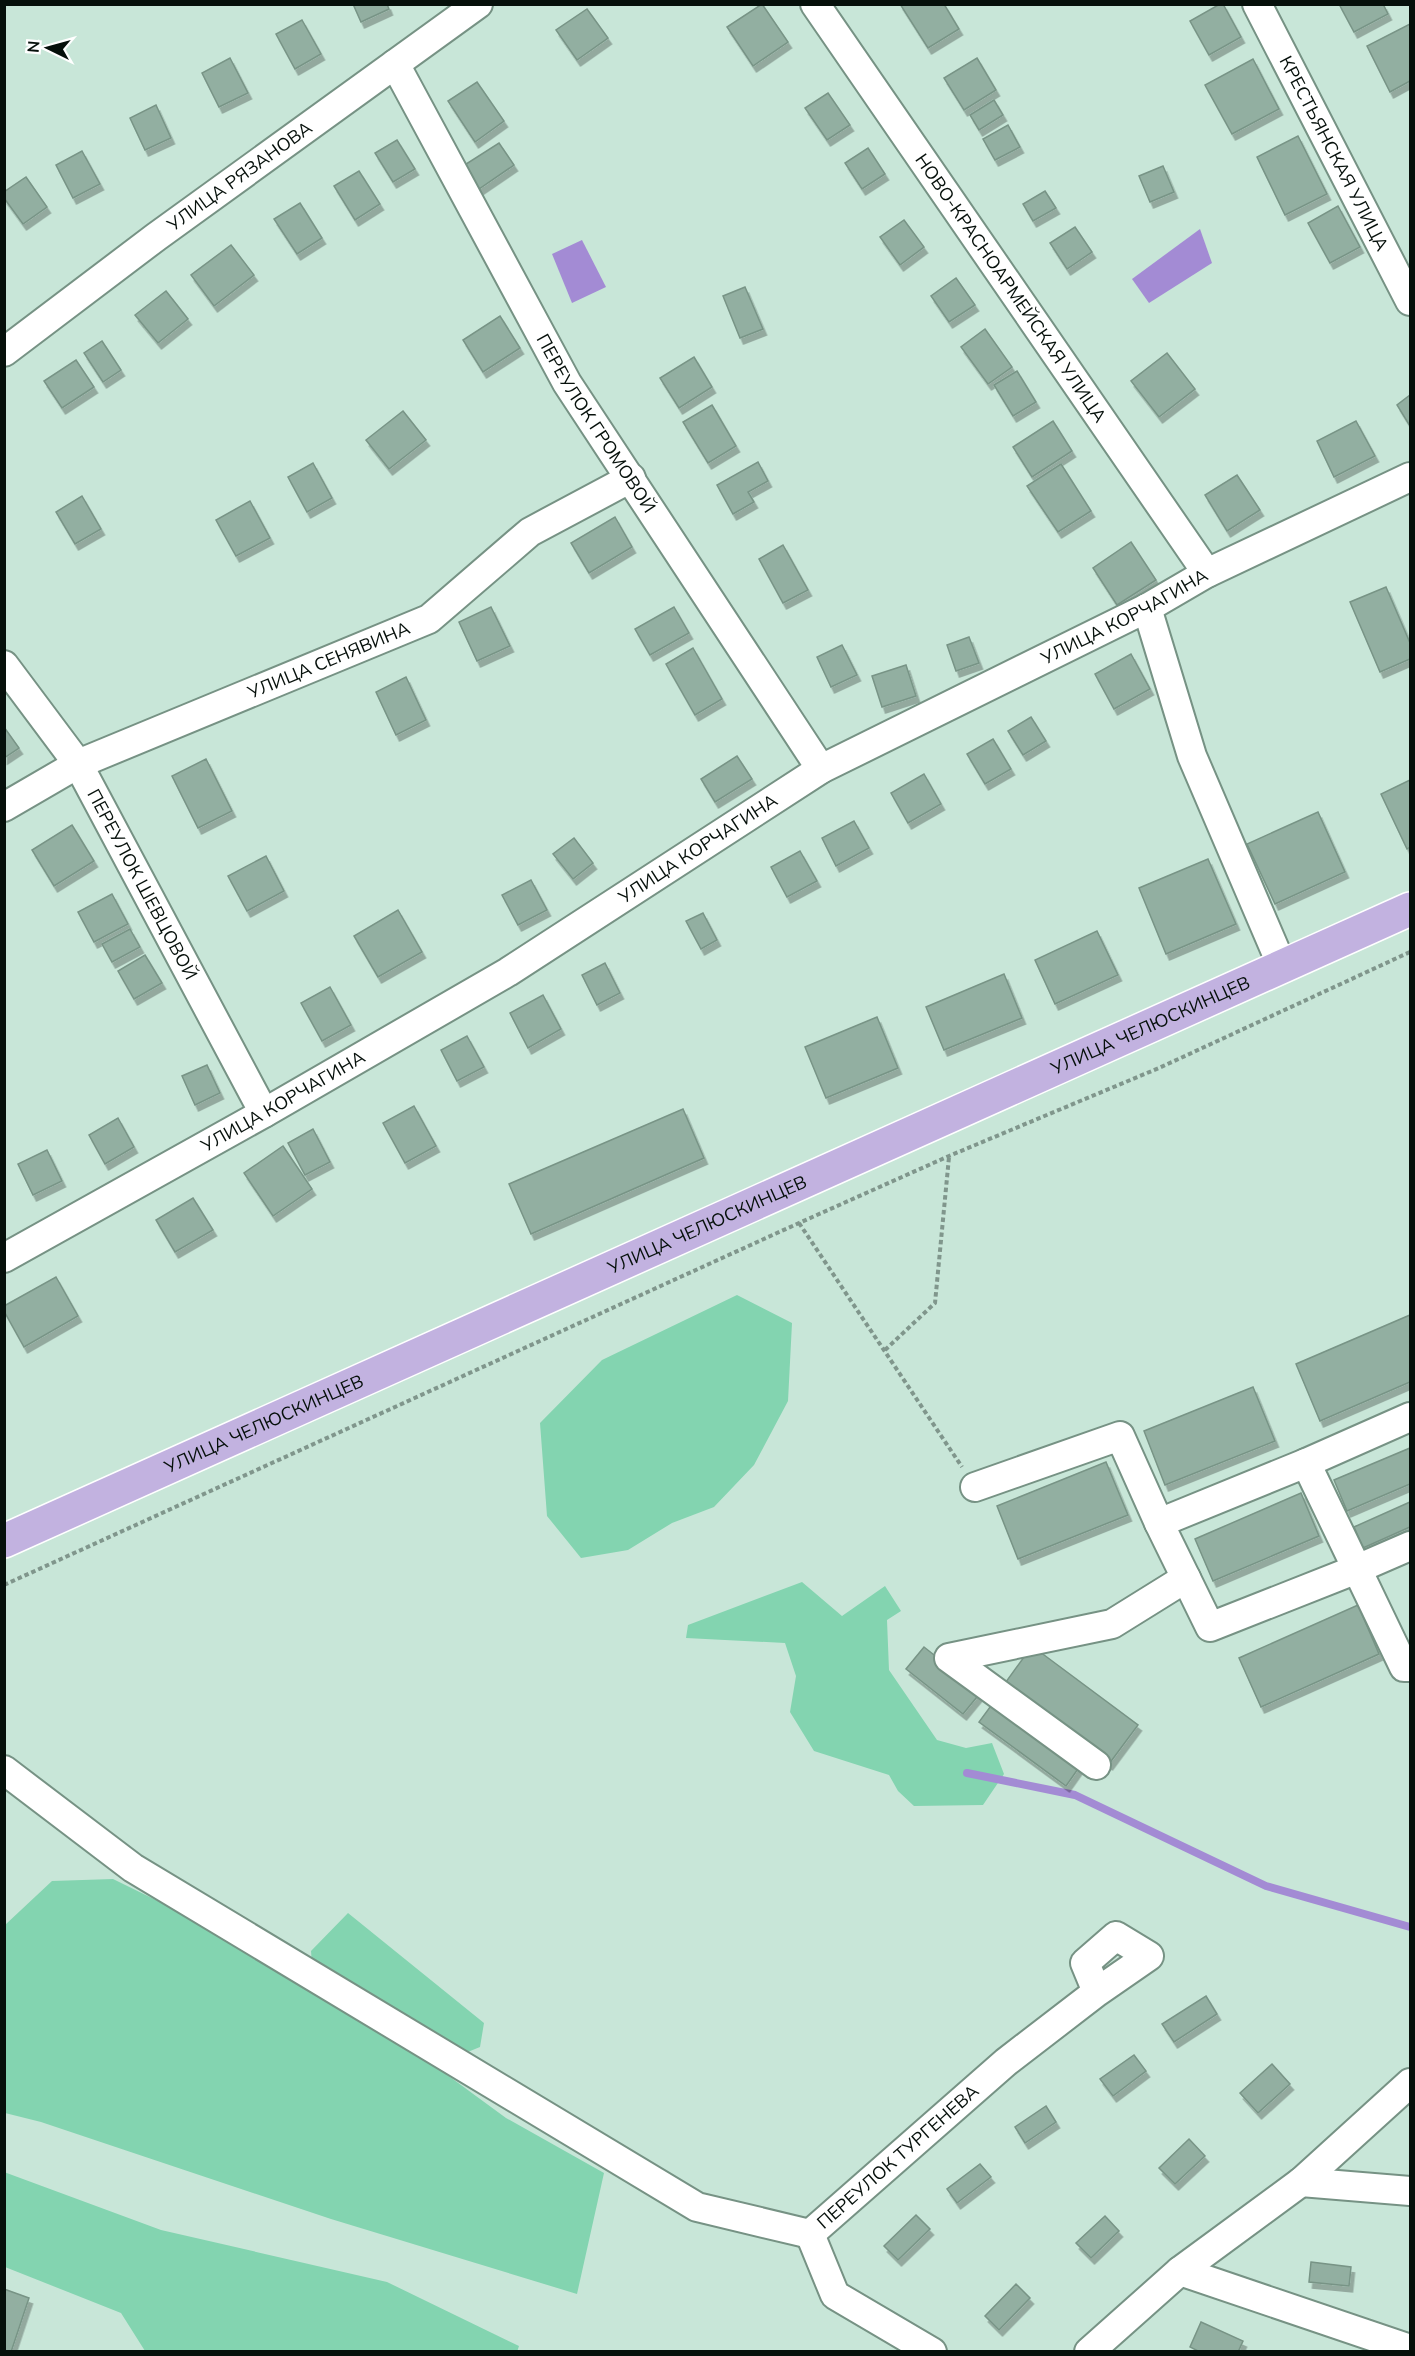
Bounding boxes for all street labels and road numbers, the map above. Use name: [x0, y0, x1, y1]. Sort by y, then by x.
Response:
street label: КРЕСТЬЯНСКАЯ УЛИЦА: [1275, 52, 1394, 255]
street label: УЛИЦА РЯЗАНОВА: [162, 116, 316, 237]
street label: НОВО-КРАСНОАРМЕЙСКАЯ УЛИЦА: [911, 149, 1112, 427]
street label: ПЕРЕУЛОК ГРОМОВОЙ: [532, 330, 661, 517]
street label: УЛИЦА КОРЧАГИНА: [1036, 563, 1212, 670]
street label: УЛИЦА СЕНЯВИНА: [243, 616, 413, 704]
street label: ПЕРЕУЛОК ШЕВЦОВОЙ: [82, 785, 203, 984]
street label: УЛИЦА КОРЧАГИНА: [613, 788, 782, 909]
street label: УЛИЦА ЧЕЛЮСКИНЦЕВ: [1046, 970, 1253, 1080]
street label: УЛИЦА КОРЧАГИНА: [196, 1045, 369, 1157]
street label: УЛИЦА ЧЕЛЮСКИНЦЕВ: [603, 1170, 810, 1280]
street label: УЛИЦА ЧЕЛЮСКИНЦЕВ: [160, 1369, 367, 1479]
street label: ПЕРЕУЛОК ТУРГЕНЕВА: [812, 2079, 983, 2234]

